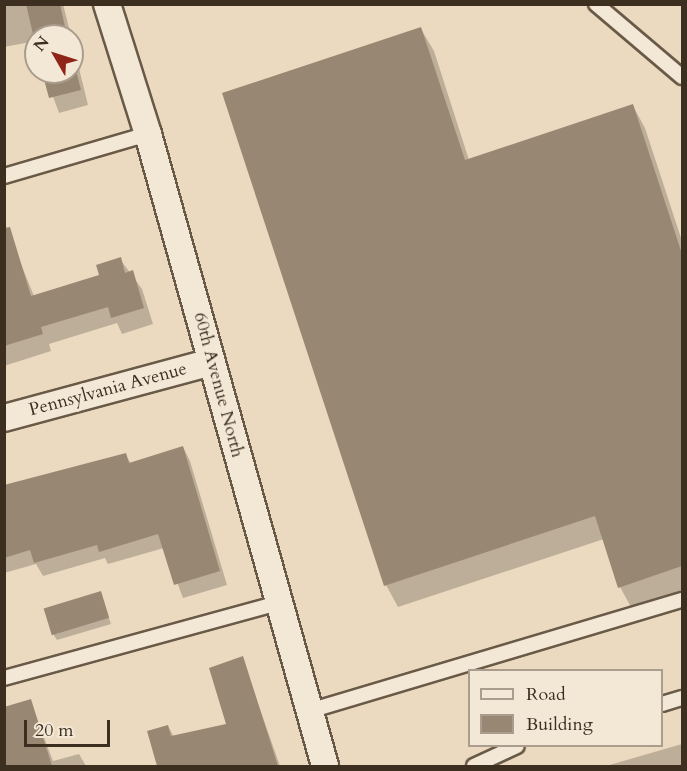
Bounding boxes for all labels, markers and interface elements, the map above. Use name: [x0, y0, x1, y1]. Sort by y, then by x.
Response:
north arrow: [24, 24, 84, 84]
text: N: [29, 32, 54, 56]
street label: 60th Avenue North: [188, 310, 248, 460]
street label: Pennsylvania Avenue: [27, 359, 189, 421]
legend: [468, 669, 663, 747]
text: Road: [526, 682, 566, 707]
scale bar: [27, 708, 112, 746]
text: Building: [526, 712, 593, 737]
text: 20 m: [35, 718, 74, 743]

